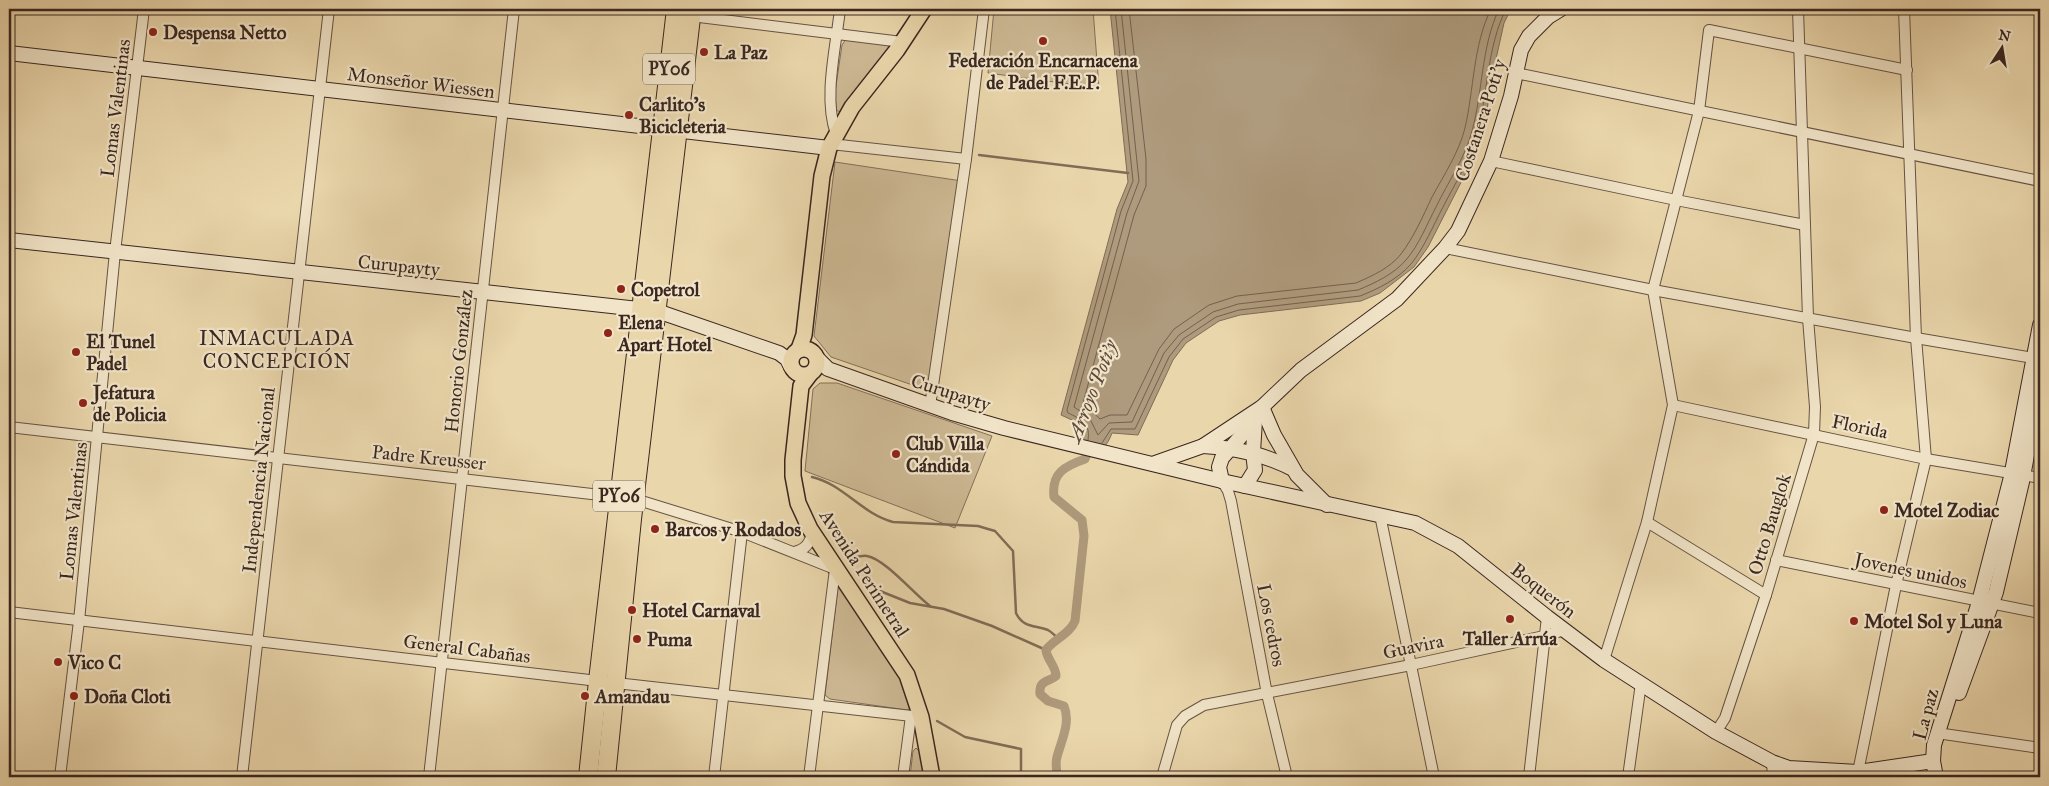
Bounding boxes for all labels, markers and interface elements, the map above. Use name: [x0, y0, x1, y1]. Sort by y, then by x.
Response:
place label: Despensa Netto: [163, 21, 287, 45]
north arrow: [1976, 22, 2026, 72]
marker: Despensa Netto: [147, 26, 159, 38]
text: N: [1997, 26, 2012, 45]
marker: Federación Encarnacena de Padel F.E.P.: [1037, 35, 1049, 47]
street label: Lomas Valentinas: [96, 38, 135, 178]
place label: La Paz: [714, 41, 768, 64]
marker: La Paz: [698, 46, 710, 58]
place label: Federación Encarnacena de Padel F.E.P.: [948, 49, 1139, 94]
road number: PY06: [643, 54, 695, 85]
street label: Costanera Poti'y: [1450, 55, 1511, 184]
street label: Monseñor Wiessen: [346, 62, 496, 103]
place label: Carlito's Bicicleteria: [639, 93, 727, 138]
marker: Carlito's Bicicleteria: [623, 109, 635, 121]
street label: Curupayty: [357, 250, 442, 281]
place label: Copetrol: [631, 278, 700, 302]
marker: Copetrol: [615, 283, 627, 295]
street label: Honorio González: [440, 288, 478, 434]
place label: Elena Apart Hotel: [616, 311, 713, 357]
district label: INMACULADA CONCEPCIÓN: [199, 326, 355, 373]
marker: Elena Apart Hotel: [602, 327, 614, 339]
place label: El Tunel Padel: [86, 330, 156, 375]
water label: Arroyo Poti'y: [1061, 335, 1123, 447]
marker: El Tunel Padel: [70, 346, 82, 358]
street label: Curupayty: [908, 369, 995, 416]
place label: Jefatura de Policia: [90, 381, 167, 426]
street label: Independencia Nacional: [237, 385, 280, 574]
marker: Jefatura de Policia: [77, 397, 89, 409]
street label: Florida: [1830, 409, 1891, 444]
place label: Club Villa Cándida: [906, 432, 985, 477]
street label: Padre Kreusser: [371, 440, 488, 475]
street label: Lomas Valentinas: [55, 441, 92, 581]
marker: Club Villa Cándida: [890, 448, 902, 460]
street label: Otto Bauglok: [1743, 471, 1797, 578]
road number: PY06: [593, 481, 645, 512]
place label: Motel Zodiac: [1894, 499, 1999, 522]
street label: Avenida Perimetral: [814, 504, 915, 642]
marker: Motel Zodiac: [1878, 504, 1890, 516]
place label: Barcos y Rodados: [665, 518, 801, 542]
marker: Barcos y Rodados: [649, 523, 661, 535]
street label: Jovenes unidos: [1850, 547, 1969, 595]
street label: Boquerón: [1506, 558, 1581, 624]
street label: Los cedros: [1252, 582, 1291, 669]
place label: Hotel Carnaval: [642, 599, 761, 622]
marker: Hotel Carnaval: [626, 604, 638, 616]
place label: Motel Sol y Luna: [1864, 610, 2003, 634]
marker: Taller Arrúa: [1504, 613, 1516, 625]
marker: Motel Sol y Luna: [1848, 615, 1860, 627]
place label: Taller Arrúa: [1462, 627, 1558, 650]
place label: Puma: [647, 628, 693, 651]
street label: General Cabañas: [402, 629, 532, 668]
street label: Guavira: [1381, 629, 1446, 664]
marker: Puma: [631, 633, 643, 645]
place label: Vico C: [67, 651, 121, 674]
marker: Vico C: [52, 656, 64, 668]
place label: Doña Cloti: [84, 685, 172, 708]
place label: Amandau: [593, 685, 671, 708]
street label: La paz: [1908, 686, 1943, 742]
marker: Doña Cloti: [68, 690, 80, 702]
marker: Amandau: [579, 690, 591, 702]

